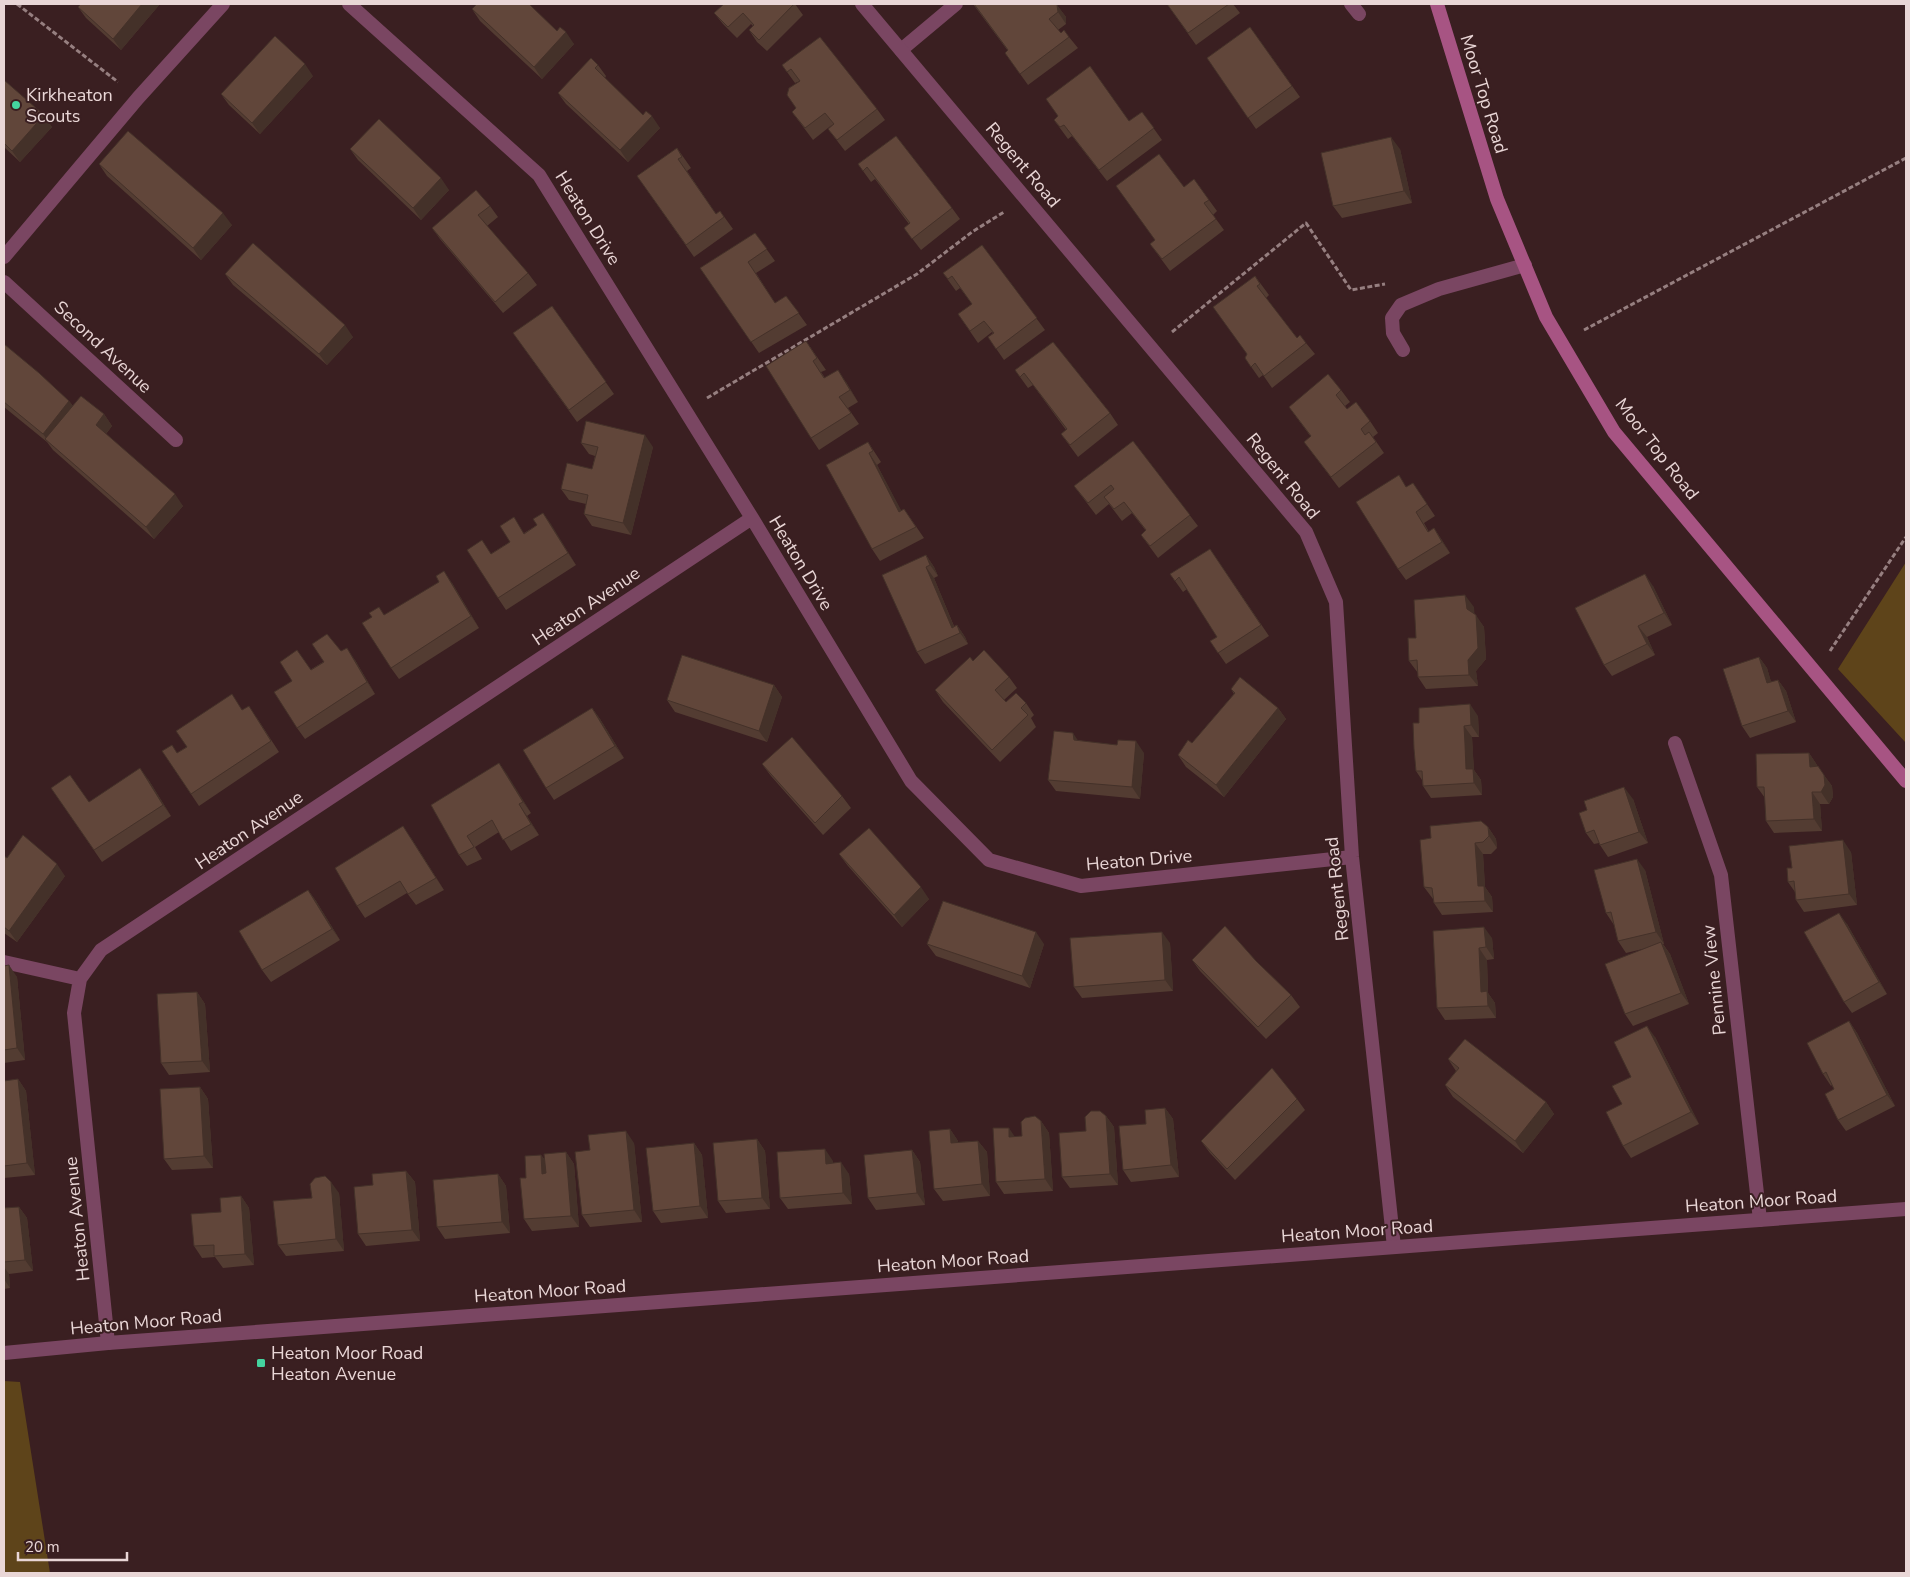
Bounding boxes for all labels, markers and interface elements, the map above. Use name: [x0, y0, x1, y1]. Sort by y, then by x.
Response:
street label: Moor Top Road: [1455, 32, 1513, 156]
place label: Kirkheaton Scouts: [26, 83, 113, 128]
marker: Kirkheaton Scouts: [10, 99, 22, 111]
street label: Regent Road: [980, 117, 1066, 213]
street label: Heaton Drive: [550, 166, 626, 270]
street label: Second Avenue: [49, 295, 157, 399]
street label: Moor Top Road: [1610, 393, 1704, 505]
street label: Regent Road: [1241, 428, 1325, 524]
street label: Heaton Drive: [763, 511, 839, 615]
street label: Heaton Avenue: [527, 561, 645, 651]
street label: Heaton Avenue: [190, 785, 308, 875]
street label: Regent Road: [1320, 836, 1354, 942]
street label: Heaton Drive: [1085, 843, 1193, 877]
street label: Pennine View: [1696, 924, 1732, 1036]
street label: Heaton Avenue: [59, 1156, 95, 1282]
street label: Heaton Moor Road: [1684, 1184, 1838, 1218]
street label: Heaton Moor Road: [1280, 1214, 1434, 1248]
street label: Heaton Moor Road: [876, 1244, 1030, 1278]
street label: Heaton Moor Road: [473, 1274, 627, 1308]
street label: Heaton Moor Road: [69, 1303, 223, 1341]
place label: Heaton Moor Road Heaton Avenue: [271, 1341, 423, 1386]
marker: Heaton Moor Road Heaton Avenue: [255, 1357, 267, 1369]
scale bar: [18, 1530, 126, 1562]
text: 20 m: [25, 1537, 60, 1557]

